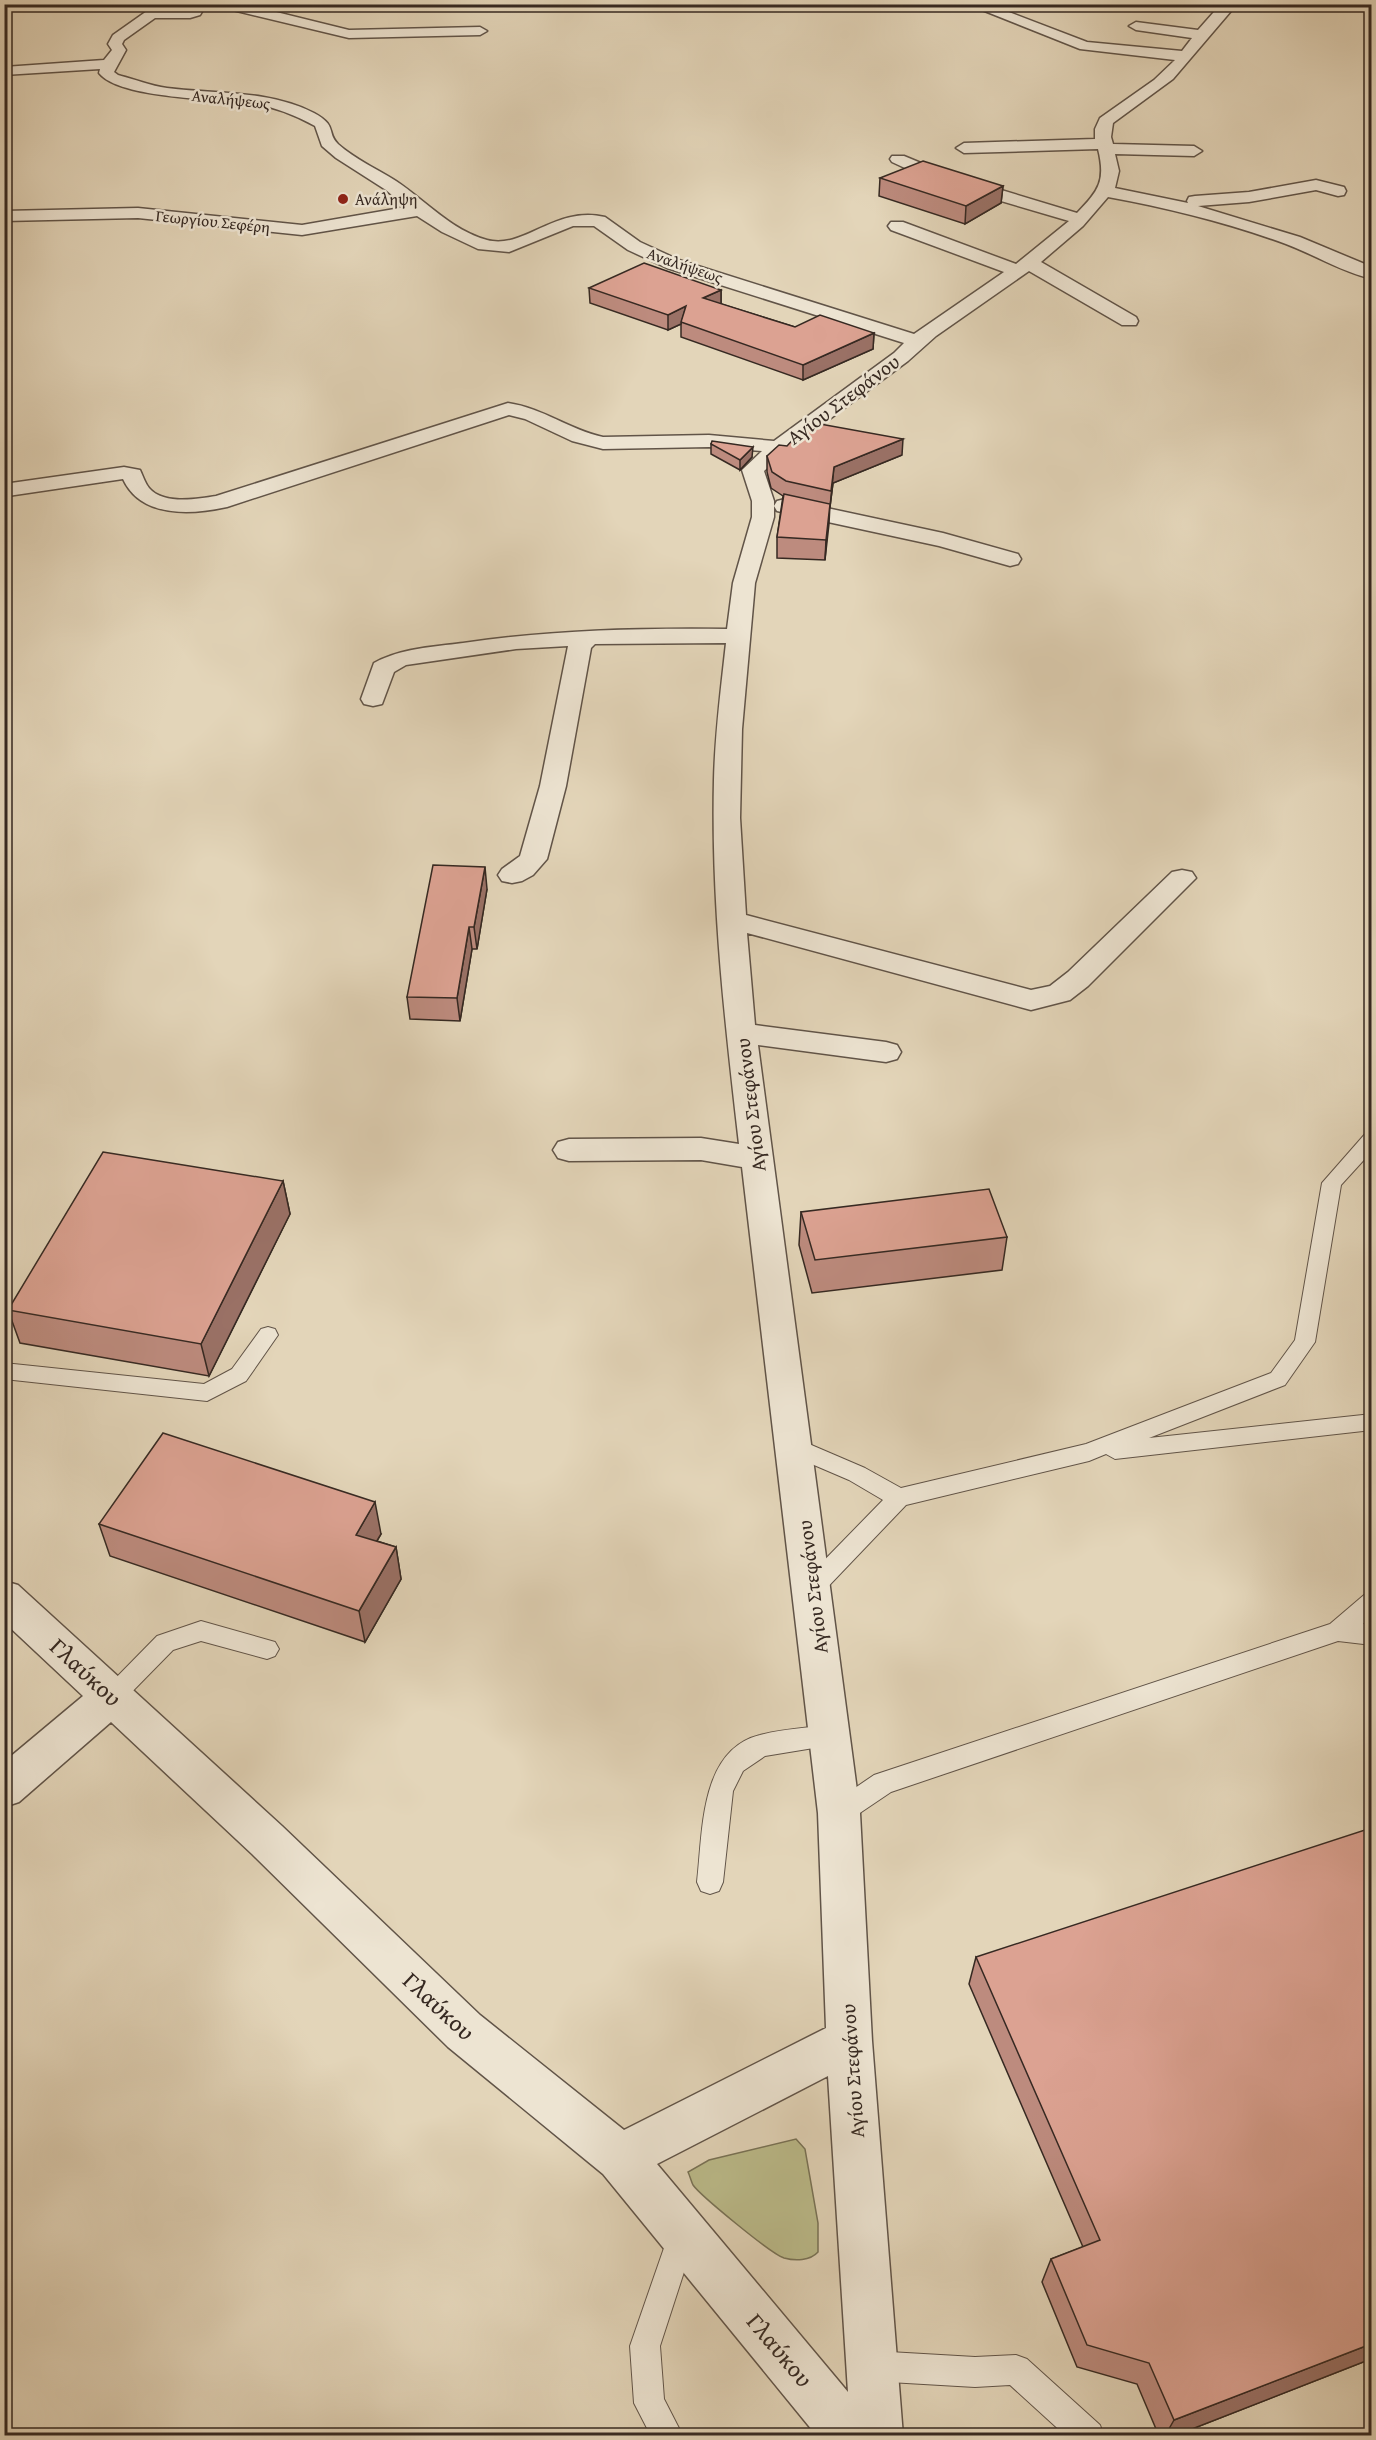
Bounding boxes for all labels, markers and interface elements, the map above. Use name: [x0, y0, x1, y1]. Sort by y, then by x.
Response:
street label: Αναλήψεως: [191, 83, 272, 115]
place label: Ανάληψη: [355, 187, 417, 211]
marker: Ανάληψη: [336, 192, 350, 206]
street label: Γεωργίου Σεφέρη: [155, 203, 271, 239]
street label: Αναλήψεως: [644, 241, 726, 289]
street label: Αγίου Στεφάνου: [781, 347, 905, 451]
street label: Αγίου Στεφάνου: [727, 1036, 773, 1174]
street label: Αγίου Στεφάνου: [789, 1518, 835, 1656]
street label: Γλαύκου: [42, 1629, 130, 1715]
street label: Γλαύκου: [395, 1963, 483, 2049]
street label: Αγίου Στεφάνου: [833, 2003, 871, 2139]
street label: Γλαύκου: [738, 2305, 822, 2395]

